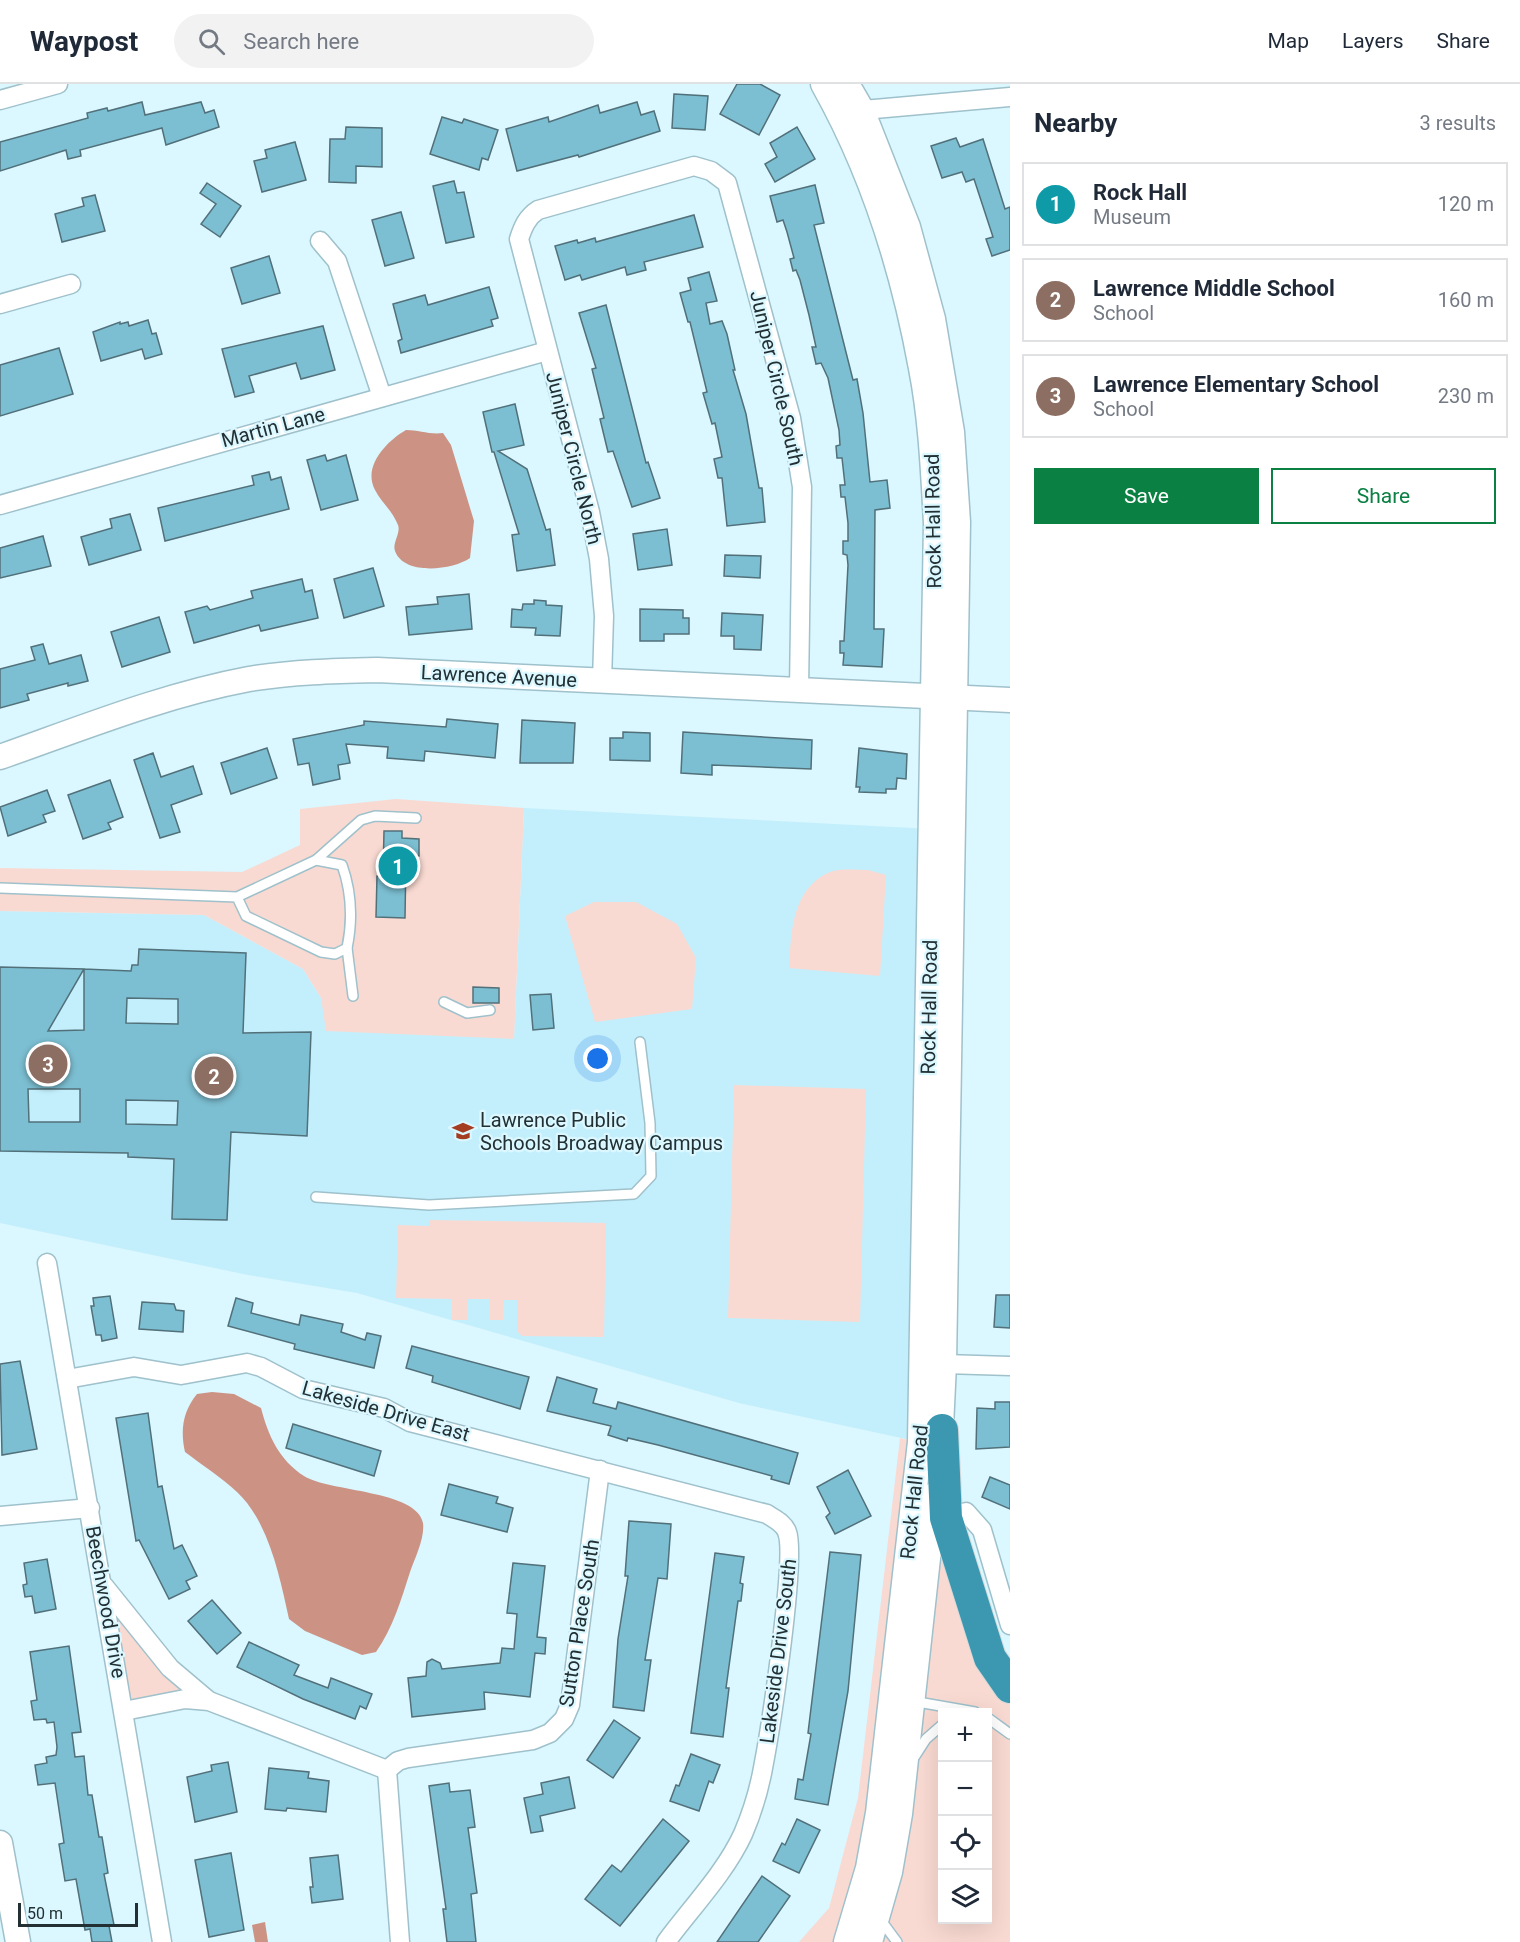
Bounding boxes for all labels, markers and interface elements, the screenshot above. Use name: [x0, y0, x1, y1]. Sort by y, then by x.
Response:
search box: [174, 14, 594, 68]
text: Waypost: [30, 25, 138, 58]
icon: search: [195, 25, 228, 58]
text: Search here: [243, 29, 359, 54]
text: Map: [1267, 29, 1309, 53]
text: Layers: [1342, 29, 1403, 53]
text: Share: [1436, 29, 1490, 53]
text: Nearby: [1034, 108, 1117, 138]
text: 3 results: [1420, 111, 1496, 135]
text: Rock Hall: [1093, 180, 1187, 205]
text: 1: [1050, 192, 1061, 216]
text: 120 m: [1438, 192, 1494, 216]
text: Museum: [1093, 205, 1171, 229]
text: Lawrence Middle School: [1093, 276, 1335, 301]
street label: Juniper Circle South: [745, 288, 809, 468]
text: 2: [1050, 288, 1061, 312]
text: 160 m: [1438, 288, 1494, 312]
text: School: [1093, 301, 1154, 325]
street label: Juniper Circle North: [541, 369, 607, 547]
text: Lawrence Elementary School: [1093, 372, 1379, 397]
text: 3: [1050, 384, 1061, 408]
text: 230 m: [1438, 384, 1494, 408]
text: School: [1093, 397, 1154, 421]
street label: Martin Lane: [219, 402, 327, 452]
street label: Rock Hall Road: [920, 453, 946, 589]
button: Save: [1034, 468, 1259, 524]
button: Share: [1271, 468, 1496, 524]
street label: Lawrence Avenue: [420, 660, 578, 692]
pin: 1: [378, 844, 418, 888]
street label: Rock Hall Road: [916, 939, 942, 1075]
pin: 3: [28, 1042, 68, 1086]
your location: [583, 1044, 612, 1073]
pin: 2: [194, 1054, 234, 1098]
place label: Lawrence Public Schools Broadway Campus: [480, 1108, 723, 1155]
school or university icon: Lawrence Public Schools Broadway Campus: [451, 1119, 475, 1143]
street label: Lakeside Drive East: [299, 1376, 473, 1446]
street label: Rock Hall Road: [895, 1424, 933, 1560]
street label: Beechwood Drive: [81, 1524, 131, 1680]
street label: Sutton Place South: [554, 1537, 604, 1709]
street label: Lakeside Drive South: [755, 1557, 801, 1745]
map controls: [938, 1708, 992, 1924]
button: +: [938, 1708, 992, 1762]
button: −: [938, 1762, 992, 1816]
button: locate: [938, 1816, 992, 1870]
button: layers: [938, 1870, 992, 1924]
scale bar: [18, 1900, 138, 1928]
text: 50 m: [27, 1904, 63, 1923]

